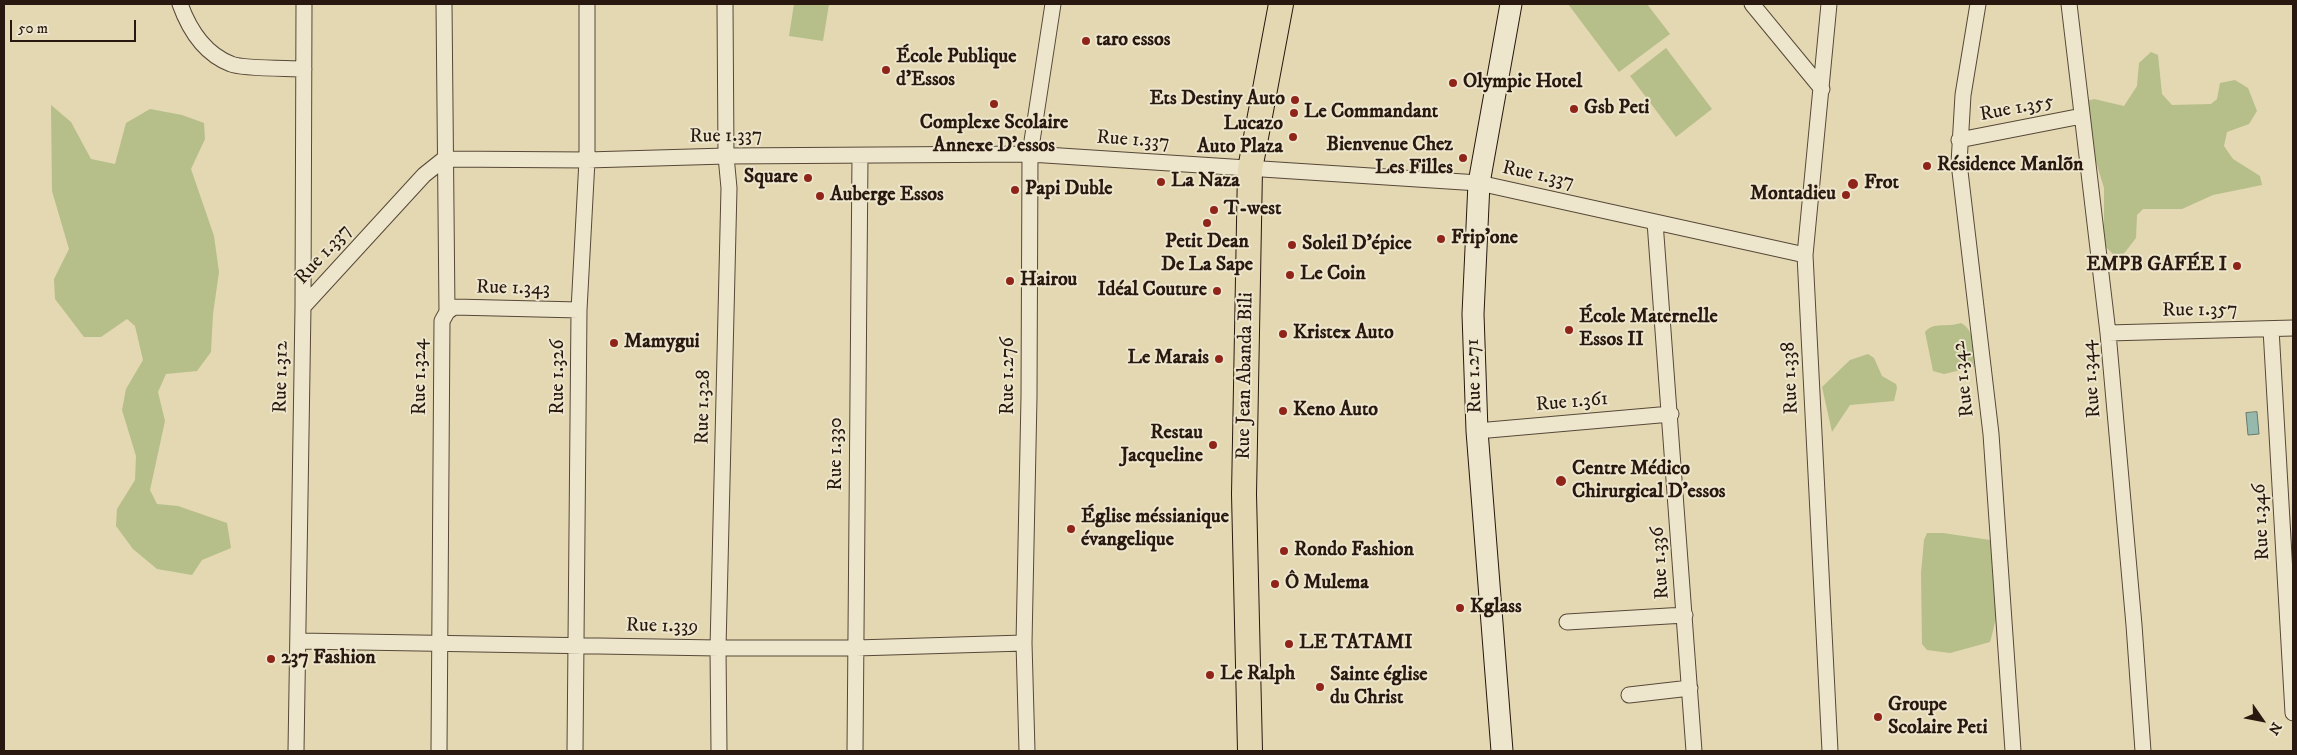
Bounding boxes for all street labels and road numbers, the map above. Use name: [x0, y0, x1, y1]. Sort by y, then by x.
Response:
street label: Rue 1.355: [1978, 90, 2056, 128]
street label: Rue 1.337: [689, 124, 763, 150]
street label: Rue 1.337: [1096, 126, 1170, 156]
street label: Rue 1.337: [1500, 157, 1576, 195]
street label: Rue 1.337: [291, 220, 357, 290]
street label: Rue 1.343: [476, 276, 550, 302]
street label: Rue Jean Abanda Bili: [1233, 292, 1259, 460]
street label: Rue 1.357: [2162, 298, 2238, 324]
street label: Rue 1.276: [997, 337, 1021, 415]
street label: Rue 1.271: [1462, 338, 1488, 414]
street label: Rue 1.324: [409, 339, 433, 415]
street label: Rue 1.326: [547, 339, 571, 415]
street label: Rue 1.344: [2077, 339, 2107, 419]
street label: Rue 1.342: [1947, 340, 1981, 418]
street label: Rue 1.312: [269, 341, 295, 413]
street label: Rue 1.338: [1777, 341, 1805, 415]
street label: Rue 1.328: [691, 369, 717, 445]
street label: Rue 1.361: [1535, 388, 1609, 418]
street label: Rue 1.330: [825, 417, 849, 491]
street label: Rue 1.346: [2248, 483, 2276, 561]
street label: Rue 1.336: [1646, 526, 1676, 600]
street label: Rue 1.339: [626, 614, 698, 640]

